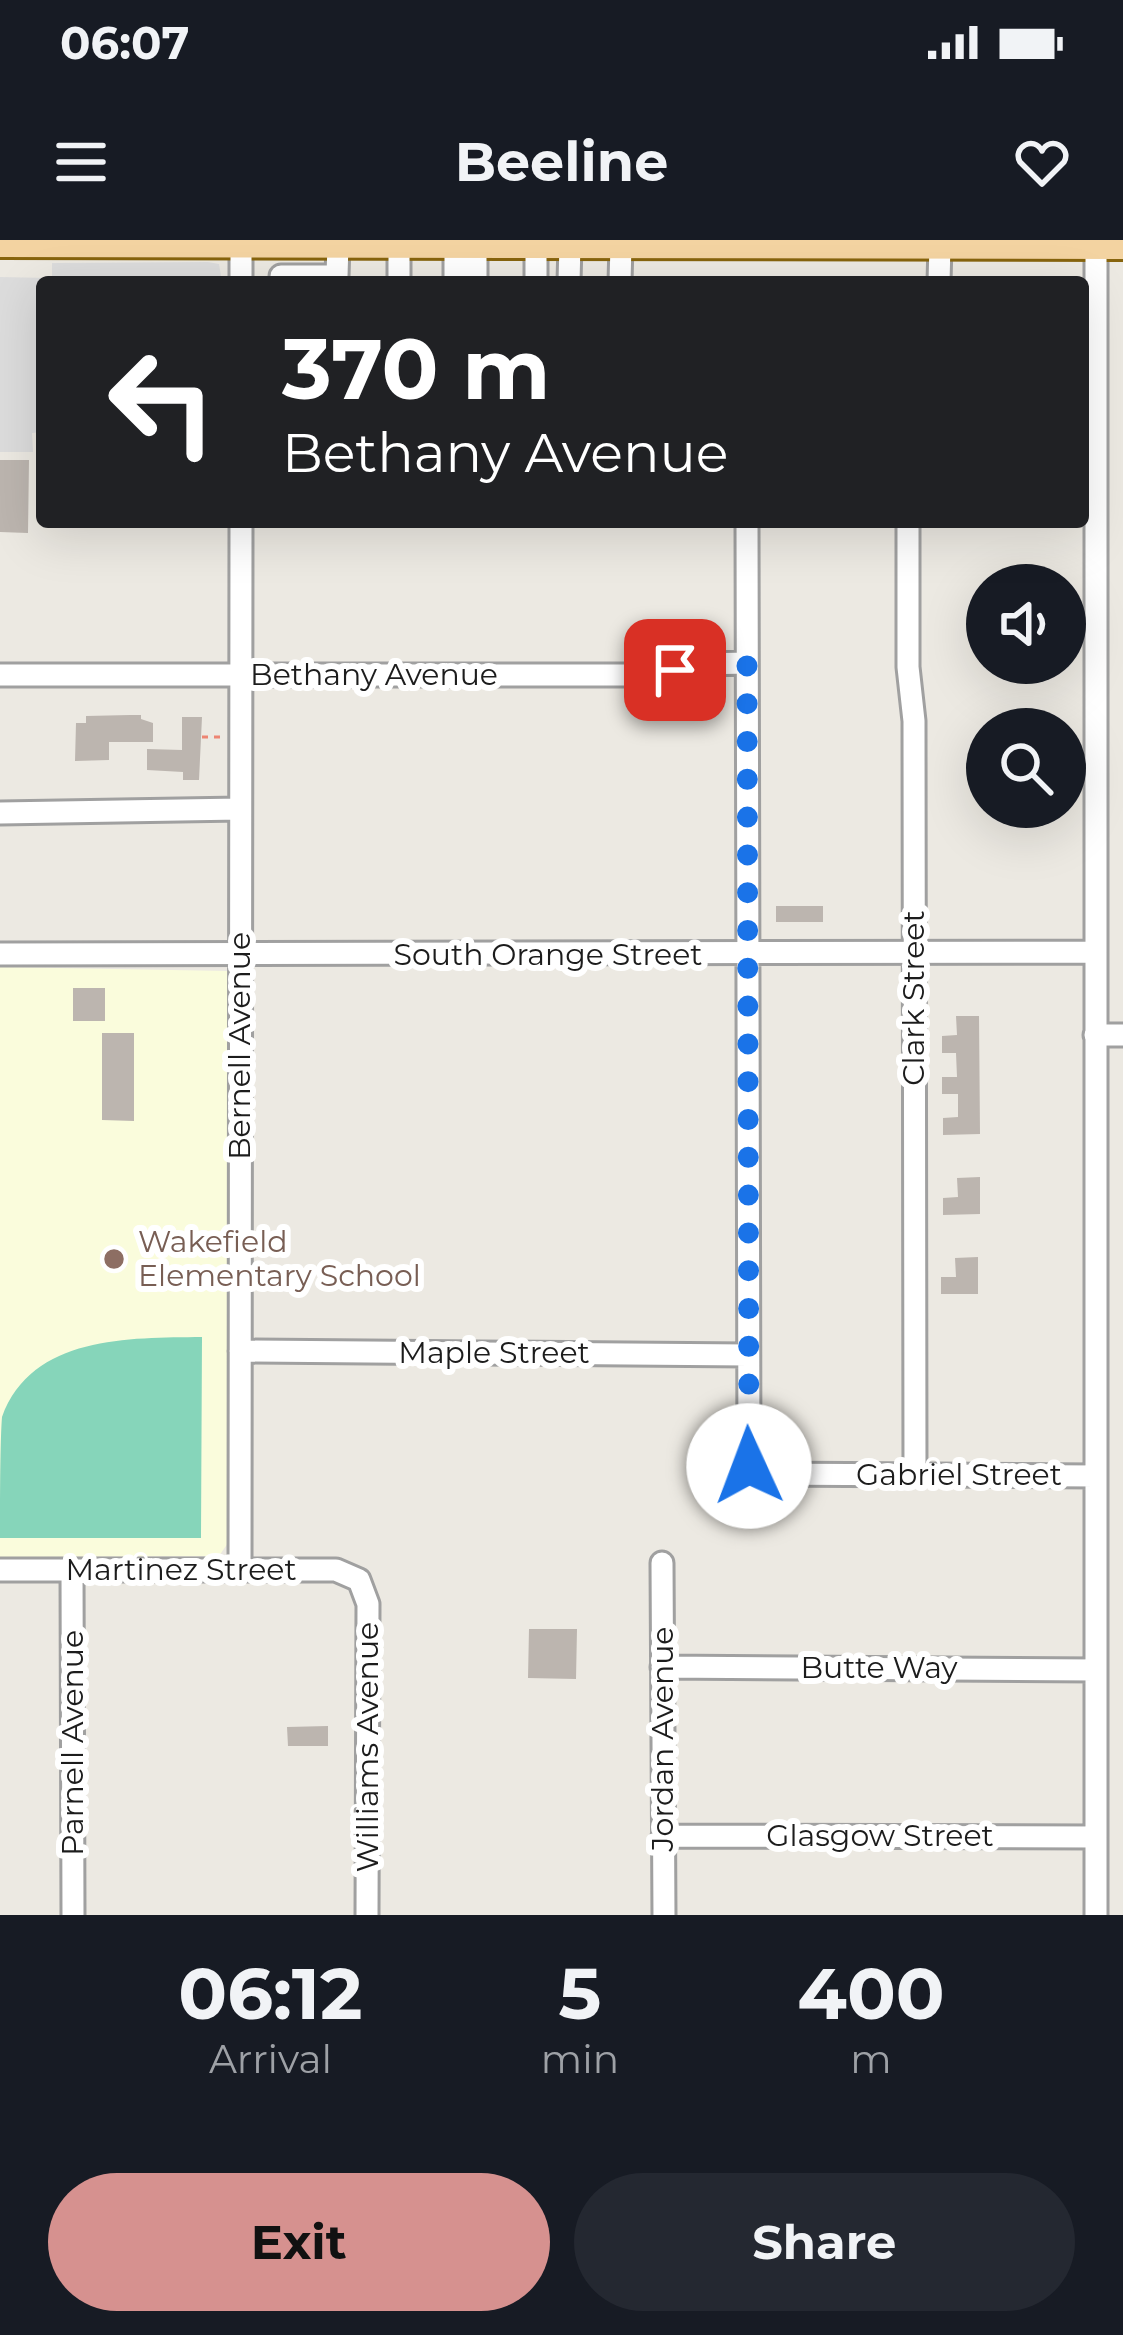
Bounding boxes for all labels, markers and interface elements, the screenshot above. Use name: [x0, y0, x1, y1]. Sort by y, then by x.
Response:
text: 06:07: [60, 15, 189, 70]
icon: menu: [48, 129, 114, 195]
text: Beeline: [455, 129, 668, 195]
icon: heart: [1009, 129, 1075, 195]
text: 370 m: [282, 318, 550, 420]
icon: left: [84, 324, 240, 480]
text: Bethany Avenue: [282, 420, 728, 486]
map controls: [966, 564, 1086, 828]
button: sound: [966, 564, 1086, 684]
pin: [624, 619, 726, 721]
icon: arrive: [642, 637, 708, 703]
street label: Bethany Avenue: [250, 656, 498, 693]
button: search: [966, 708, 1086, 828]
street label: Clark Street: [895, 910, 932, 1086]
street label: Bernell Avenue: [221, 932, 258, 1160]
street label: South Orange Street: [394, 936, 702, 973]
place label: Wakefield Elementary School: [138, 1223, 421, 1294]
marker: Wakefield Elementary School: [101, 1246, 127, 1272]
street label: Maple Street: [398, 1334, 590, 1371]
position arrow: [686, 1403, 812, 1529]
street label: Gabriel Street: [856, 1456, 1062, 1493]
street label: Martinez Street: [65, 1551, 297, 1588]
street label: Williams Avenue: [349, 1622, 386, 1872]
street label: Jordan Avenue: [644, 1627, 681, 1852]
street label: Parnell Avenue: [54, 1630, 91, 1856]
street label: Butte Way: [800, 1649, 958, 1686]
street label: Glasgow Street: [766, 1817, 994, 1854]
text: 06:12: [178, 1949, 363, 2037]
text: 5: [559, 1949, 601, 2037]
text: 400: [797, 1949, 945, 2037]
text: Arrival: [209, 2035, 332, 2083]
text: min: [541, 2035, 619, 2083]
text: m: [850, 2035, 892, 2083]
button: Exit: [48, 2173, 550, 2311]
button: Share: [574, 2173, 1075, 2311]

